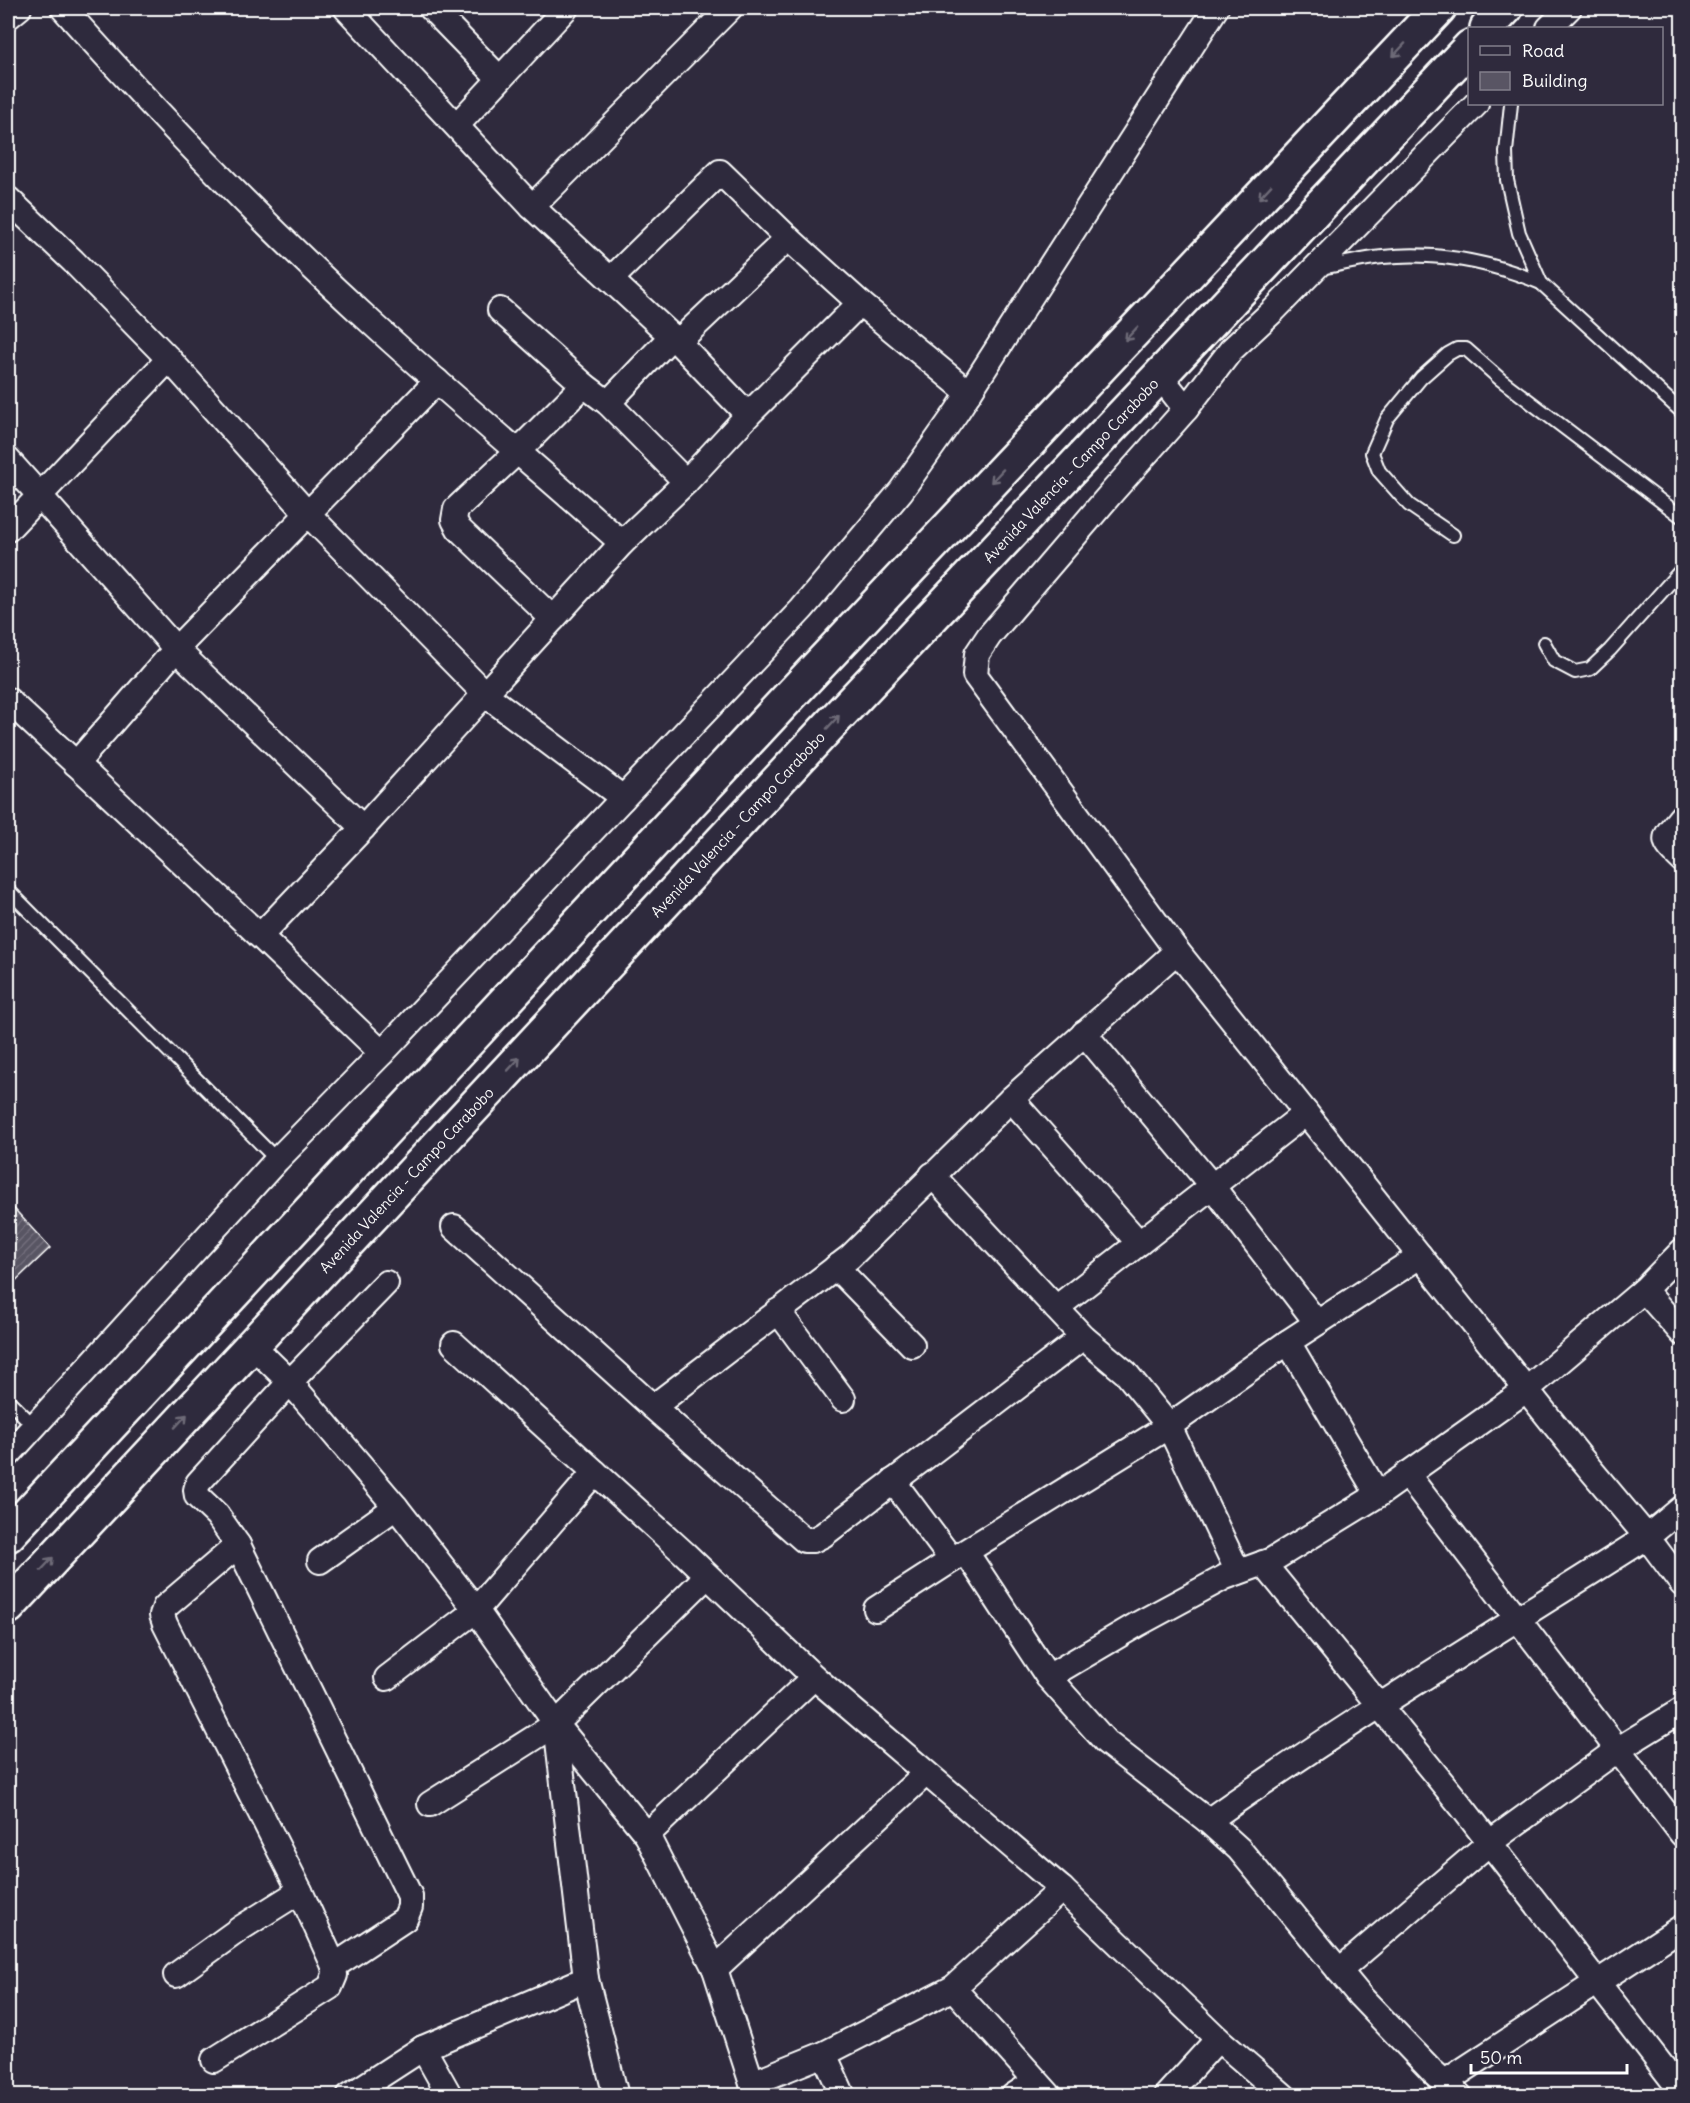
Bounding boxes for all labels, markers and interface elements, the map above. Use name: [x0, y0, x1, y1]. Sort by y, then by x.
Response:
legend: [1468, 27, 1663, 105]
text: Road: [1522, 39, 1565, 62]
one-way arrow: [1392, 42, 1406, 57]
text: Building: [1522, 69, 1587, 92]
one-way arrow: [1258, 184, 1272, 199]
one-way arrow: [1124, 326, 1138, 341]
street label: Avenida Valencia - Campo Carabobo: [979, 374, 1162, 567]
one-way arrow: [990, 468, 1005, 483]
one-way arrow: [826, 714, 841, 729]
street label: Avenida Valencia - Campo Carabobo: [646, 727, 829, 921]
one-way arrow: [507, 1057, 521, 1072]
street label: Avenida Valencia - Campo Carabobo: [315, 1083, 497, 1277]
one-way arrow: [174, 1414, 188, 1429]
one-way arrow: [40, 1557, 54, 1572]
scale bar: [1471, 2037, 1627, 2075]
text: 50 m: [1480, 2046, 1522, 2069]

